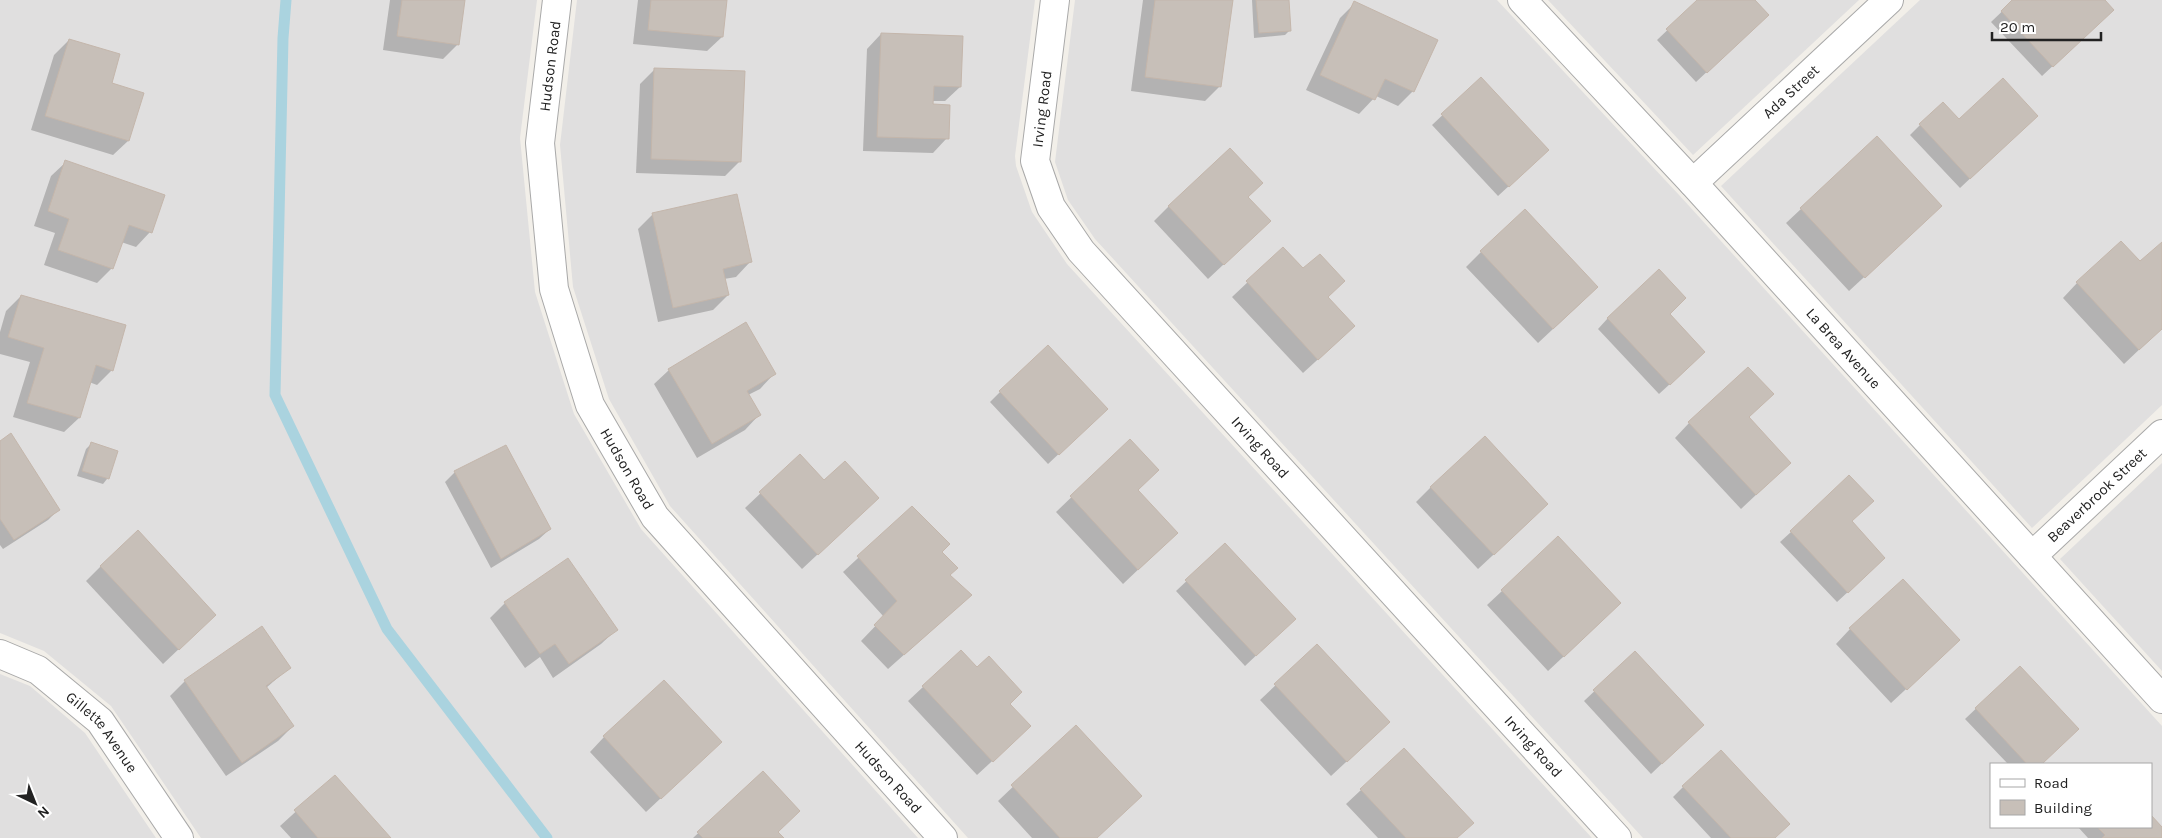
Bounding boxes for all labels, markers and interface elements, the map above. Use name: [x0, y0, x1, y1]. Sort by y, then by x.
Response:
scale bar: [1992, 10, 2101, 42]
text: 20 m: [2000, 18, 2035, 36]
street label: Hudson Road: [536, 20, 564, 112]
street label: Ada Street: [1759, 61, 1823, 122]
street label: Irving Road: [1028, 70, 1056, 148]
street label: La Brea Avenue: [1802, 304, 1885, 392]
street label: Irving Road: [1228, 413, 1293, 482]
street label: Hudson Road: [596, 425, 658, 513]
street label: Beaverbrook Street: [2043, 444, 2151, 546]
street label: Gillette Avenue: [62, 688, 141, 776]
street label: Irving Road: [1501, 712, 1566, 781]
street label: Hudson Road: [851, 737, 925, 817]
legend: [1990, 763, 2152, 828]
text: Road: [2034, 774, 2069, 792]
north arrow: [10, 778, 60, 828]
text: Building: [2034, 799, 2092, 817]
text: N: [34, 802, 53, 822]

